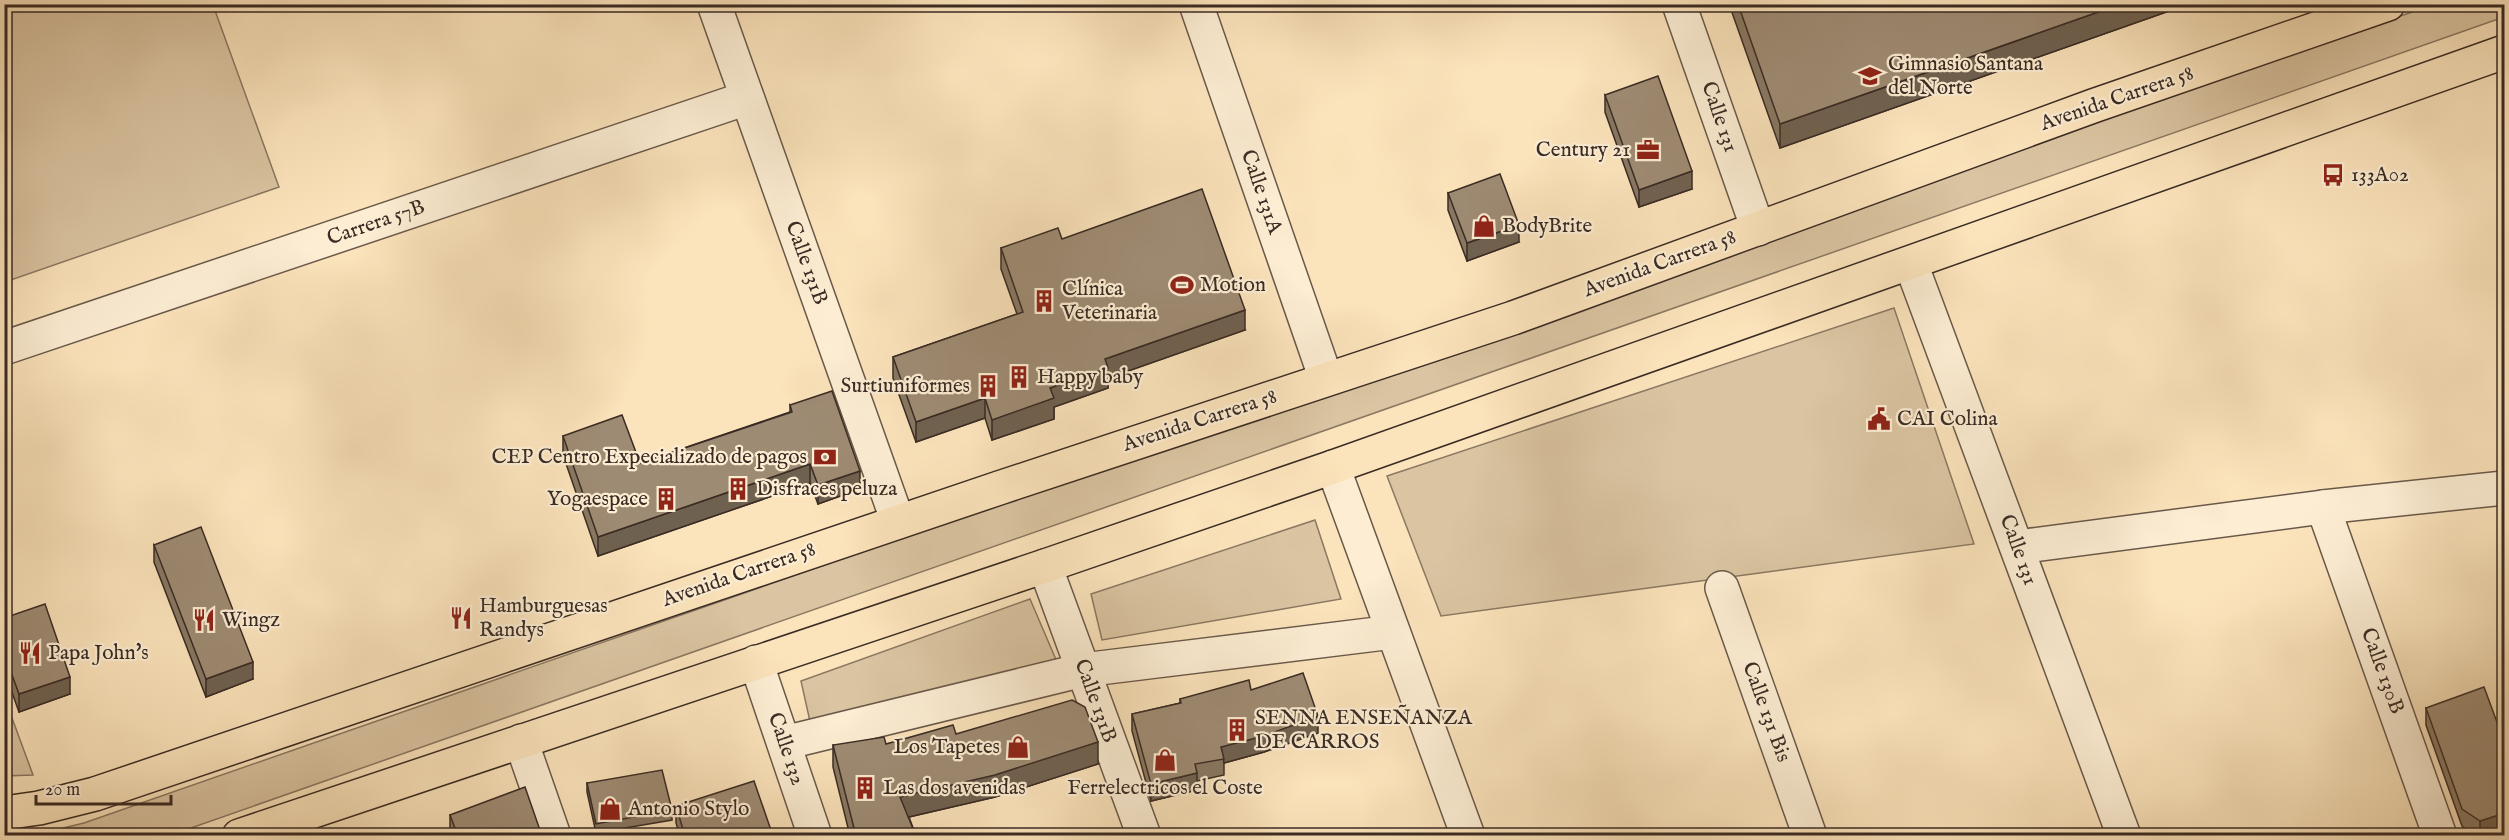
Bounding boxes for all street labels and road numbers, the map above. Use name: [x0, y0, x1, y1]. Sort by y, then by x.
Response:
street label: Avenida Carrera 58: [2036, 60, 2197, 138]
street label: Calle 131: [1694, 78, 1744, 156]
street label: Calle 131A: [1234, 146, 1288, 238]
street label: Carrera 57B: [323, 194, 429, 252]
street label: Calle 131B: [778, 217, 834, 309]
street label: Avenida Carrera 58: [1579, 224, 1740, 304]
street label: Avenida Carrera 58: [1119, 383, 1281, 459]
street label: Calle 131: [1993, 511, 2043, 589]
street label: Avenida Carrera 58: [658, 536, 819, 614]
street label: Calle 130B: [2354, 624, 2410, 718]
street label: Calle 131B: [1067, 655, 1123, 747]
street label: Calle 131 Bis: [1735, 658, 1797, 766]
street label: Calle 132: [761, 709, 811, 789]

